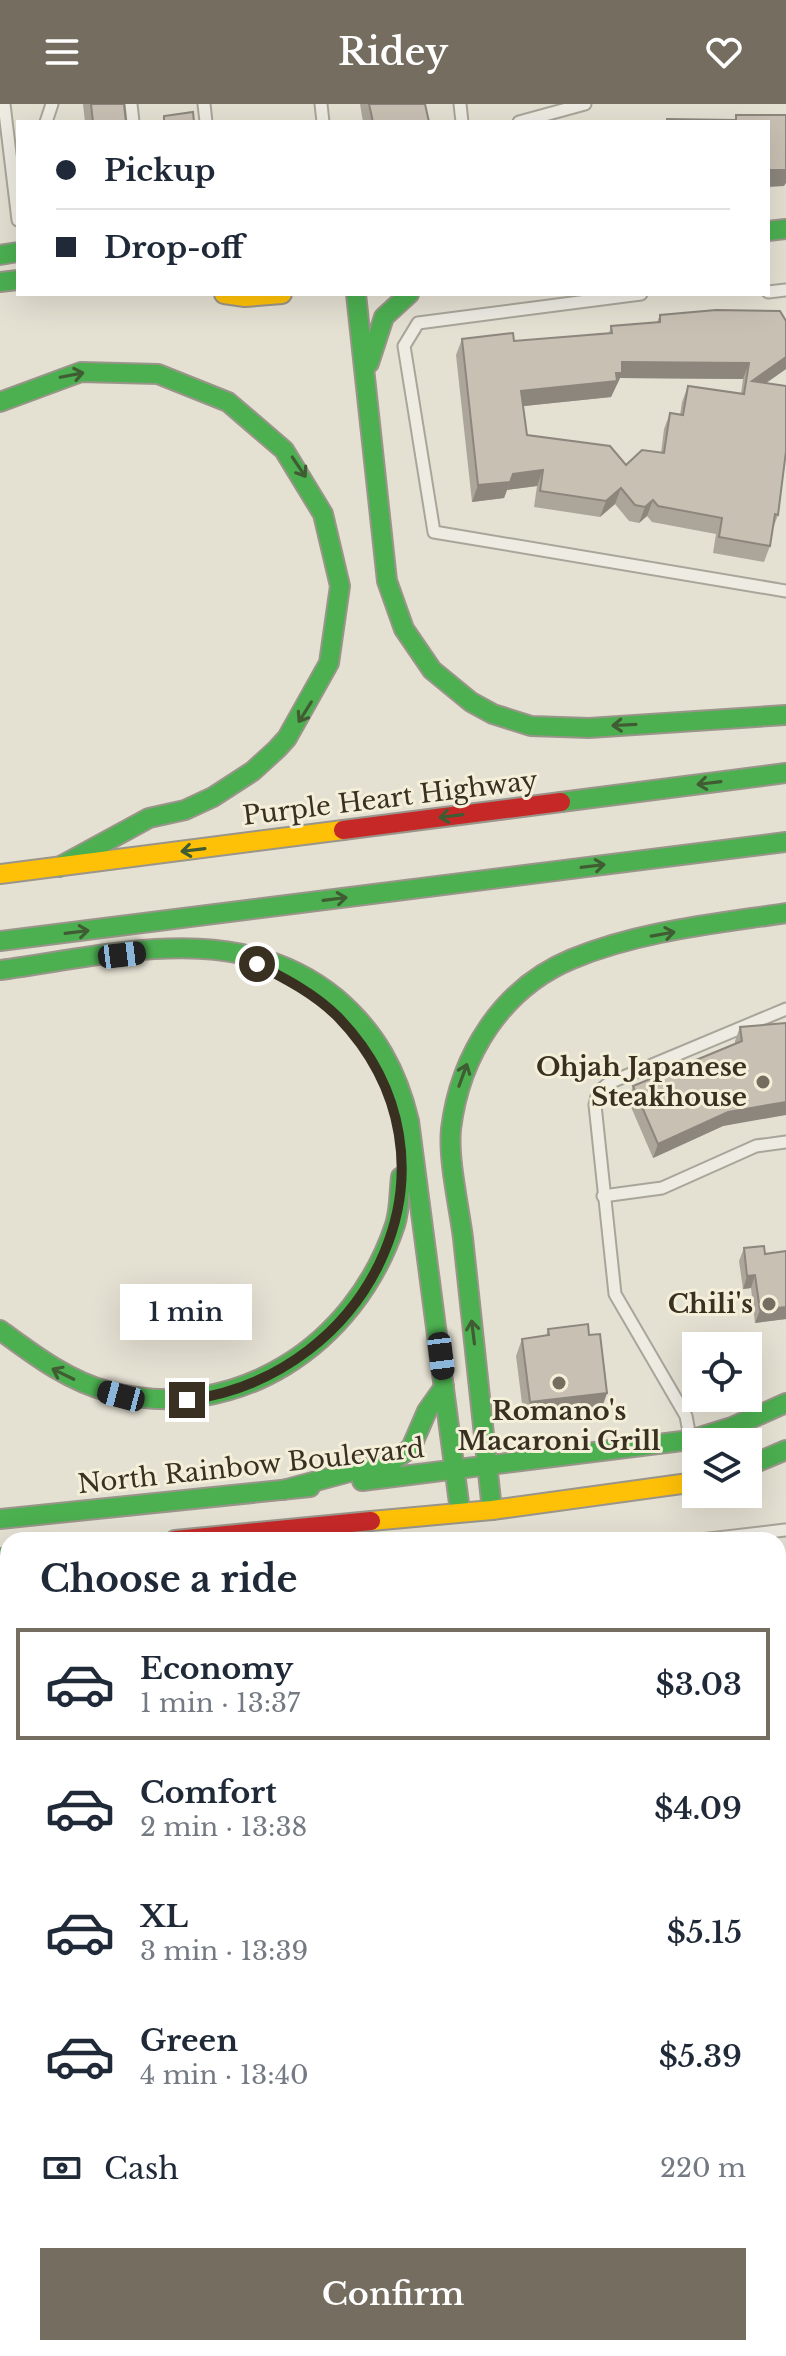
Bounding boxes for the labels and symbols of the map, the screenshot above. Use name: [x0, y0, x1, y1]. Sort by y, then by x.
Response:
one-way arrow: [59, 367, 85, 382]
one-way arrow: [291, 456, 307, 478]
one-way arrow: [296, 701, 313, 723]
one-way arrow: [611, 718, 638, 733]
street label: Purple Heart Highway: [241, 764, 540, 832]
one-way arrow: [697, 776, 722, 791]
one-way arrow: [438, 809, 465, 824]
one-way arrow: [181, 843, 206, 858]
one-way arrow: [579, 859, 606, 874]
one-way arrow: [322, 891, 347, 906]
one-way arrow: [63, 924, 90, 939]
one-way arrow: [650, 925, 676, 940]
car: [97, 940, 147, 970]
route start: [239, 946, 275, 982]
place label: Ohjah Japanese Steakhouse: [536, 1051, 747, 1113]
one-way arrow: [456, 1063, 471, 1088]
marker: Ohjah Japanese Steakhouse: [754, 1073, 772, 1091]
callout: 1 min: [121, 1284, 253, 1340]
place label: Chili's: [668, 1288, 753, 1320]
marker: Chili's: [760, 1295, 778, 1313]
one-way arrow: [466, 1319, 481, 1346]
car: [426, 1331, 456, 1381]
one-way arrow: [51, 1366, 75, 1381]
marker: Romano's Macaroni Grill: [550, 1374, 568, 1392]
car: [95, 1378, 147, 1414]
route end: [169, 1382, 205, 1418]
place label: Romano's Macaroni Grill: [457, 1395, 661, 1457]
street label: North Rainbow Boulevard: [76, 1432, 426, 1500]

